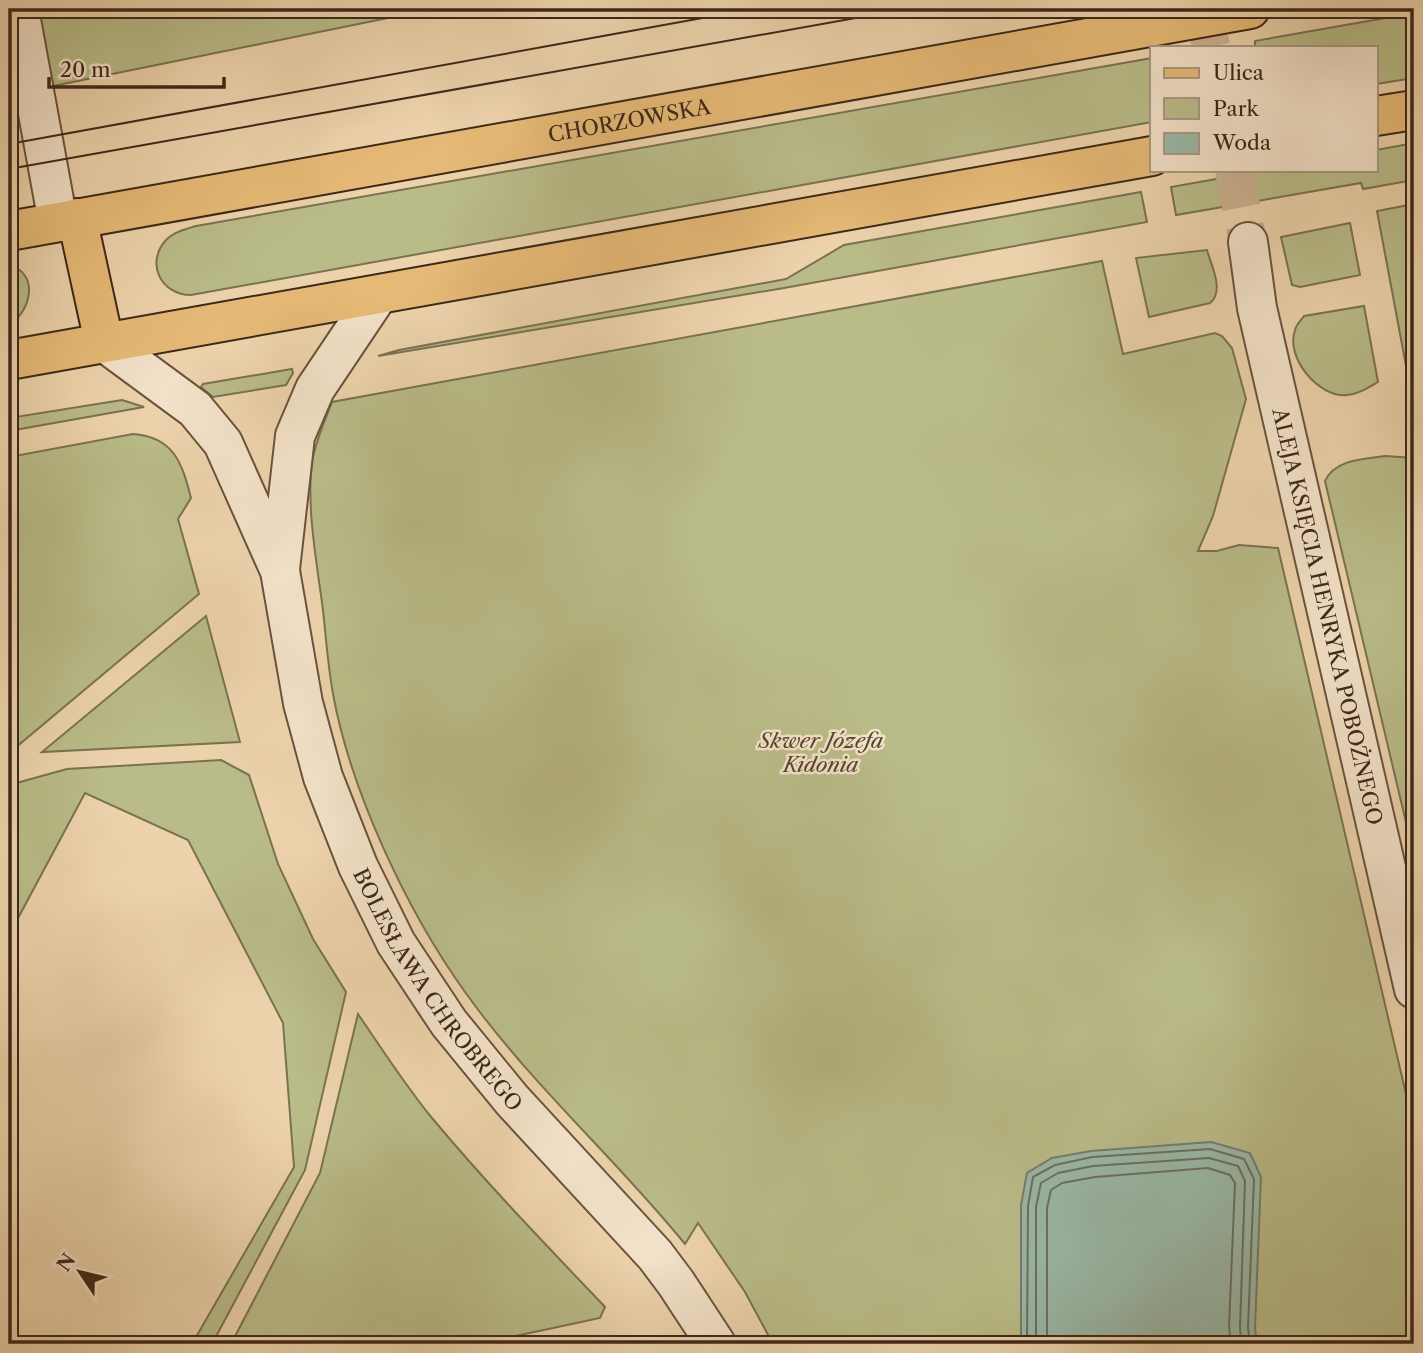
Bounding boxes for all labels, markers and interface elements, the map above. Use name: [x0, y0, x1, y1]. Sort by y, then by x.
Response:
scale bar: [49, 46, 224, 90]
legend: [1150, 46, 1378, 172]
text: 20 m: [60, 57, 111, 82]
text: Ulica: [1213, 60, 1265, 85]
street label: CHORZOWSKA: [546, 93, 713, 147]
text: Park: [1213, 96, 1259, 121]
text: Woda: [1212, 130, 1272, 155]
street label: ALEJA KSIĘCIA HENRYKA POBOŻNEGO: [1268, 404, 1388, 827]
park label: Skwer Józefa Kidonia: [757, 728, 884, 777]
street label: BOLESŁAWA CHROBREGO: [348, 864, 528, 1116]
north arrow: [46, 1238, 116, 1308]
text: N: [52, 1249, 81, 1276]

